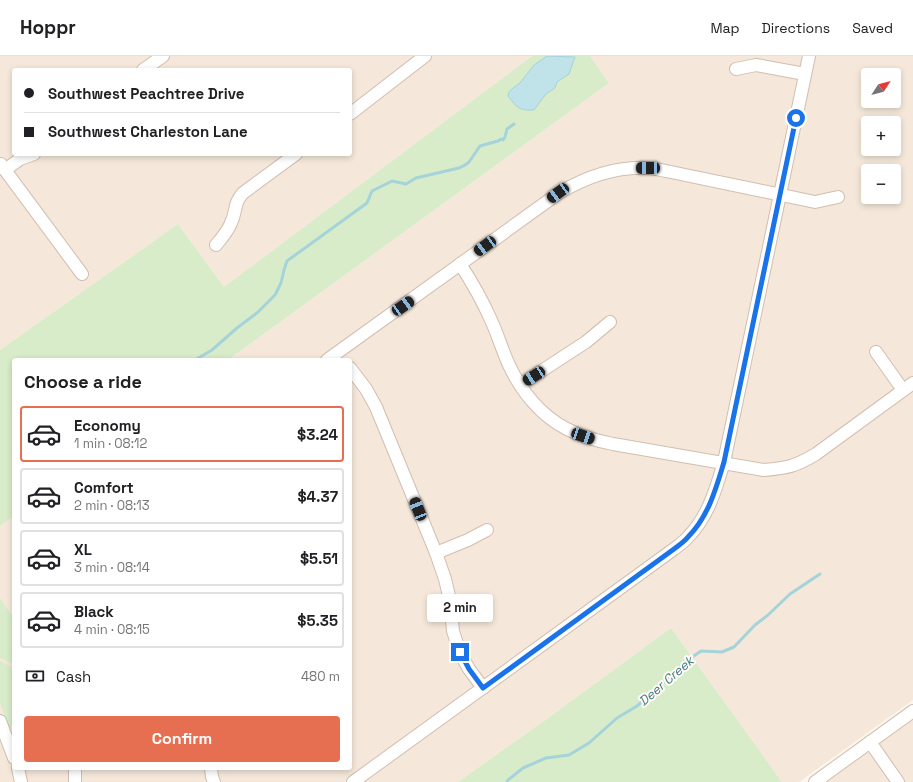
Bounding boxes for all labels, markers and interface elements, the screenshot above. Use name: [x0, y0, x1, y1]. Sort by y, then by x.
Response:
text: Hoppr: [20, 15, 76, 40]
text: Map: [710, 19, 740, 37]
text: Directions: [762, 19, 830, 37]
text: Saved: [852, 19, 893, 37]
north arrow: [861, 68, 901, 108]
map controls: [861, 68, 901, 204]
text: Southwest Peachtree Drive: [48, 84, 244, 103]
route start: [787, 109, 805, 127]
button: +: [861, 116, 901, 156]
text: Southwest Charleston Lane: [48, 122, 248, 141]
car: [636, 162, 660, 174]
button: −: [861, 164, 901, 204]
car: [545, 181, 571, 205]
car: [472, 234, 498, 258]
car: [390, 294, 416, 318]
car: [521, 364, 547, 388]
text: Choose a ride: [24, 370, 142, 393]
icon: car: [26, 416, 62, 452]
text: Economy: [74, 416, 141, 435]
text: $3.24: [297, 425, 338, 444]
car: [570, 426, 596, 446]
text: 1 min · 08:12: [74, 435, 147, 452]
icon: car: [26, 478, 62, 514]
text: Comfort: [74, 478, 134, 497]
text: $4.37: [297, 487, 338, 506]
car: [408, 496, 428, 522]
text: 2 min · 08:13: [74, 497, 150, 514]
icon: car: [26, 540, 62, 576]
text: XL: [74, 540, 92, 559]
text: $5.51: [300, 549, 338, 568]
text: 3 min · 08:14: [74, 559, 150, 576]
callout: 2 min: [427, 594, 493, 622]
text: 2 min: [443, 599, 477, 616]
icon: car: [26, 602, 62, 638]
text: Black: [74, 602, 114, 621]
text: $5.35: [297, 611, 338, 630]
text: 4 min · 08:15: [74, 621, 150, 638]
route end: [451, 643, 469, 661]
water label: Deer Creek: [635, 651, 699, 710]
icon: cash: [24, 665, 46, 687]
text: Cash: [56, 667, 91, 686]
text: 480 m: [301, 668, 340, 685]
button: Confirm: [24, 716, 340, 762]

